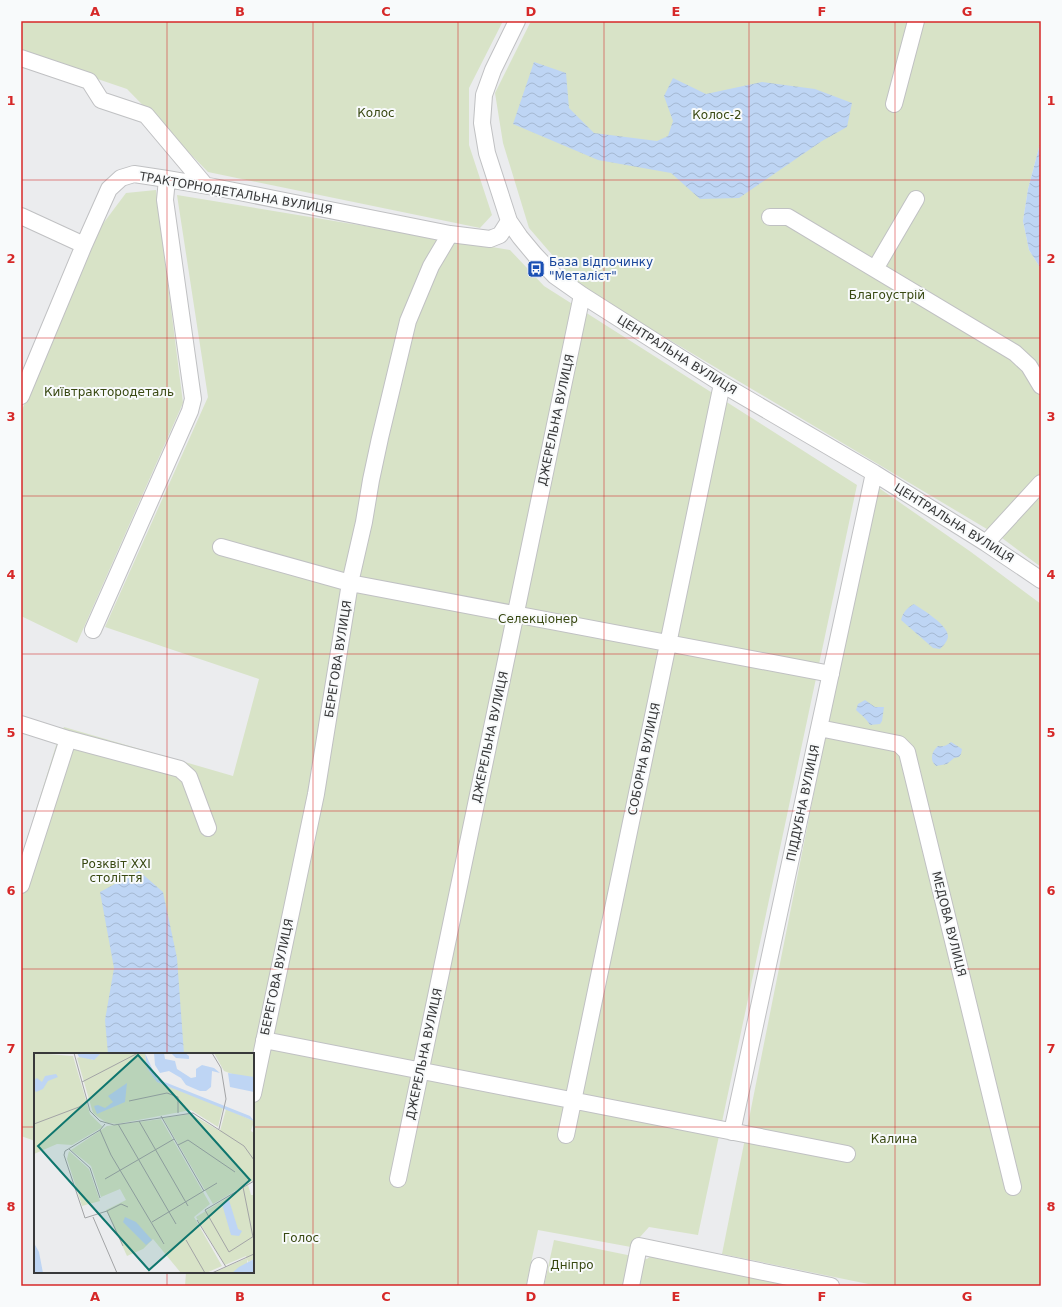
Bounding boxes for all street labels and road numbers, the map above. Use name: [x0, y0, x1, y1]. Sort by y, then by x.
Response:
street label: ТРАКТОРНОДЕТАЛЬНА ВУЛИЦЯ: [137, 169, 334, 217]
street label: ЦЕНТРАЛЬНА ВУЛИЦЯ: [615, 312, 739, 398]
street label: ДЖЕРЕЛЬНА ВУЛИЦЯ: [535, 353, 577, 487]
street label: ЦЕНТРАЛЬНА ВУЛИЦЯ: [892, 480, 1016, 566]
street label: БЕРЕГОВА ВУЛИЦЯ: [322, 599, 354, 719]
street label: ДЖЕРЕЛЬНА ВУЛИЦЯ: [469, 670, 511, 804]
street label: СОБОРНА ВУЛИЦЯ: [625, 701, 663, 817]
street label: ПІДДУБНА ВУЛИЦЯ: [784, 743, 822, 863]
street label: МЕДОВА ВУЛИЦЯ: [929, 870, 969, 978]
street label: БЕРЕГОВА ВУЛИЦЯ: [258, 917, 296, 1037]
street label: ДЖЕРЕЛЬНА ВУЛИЦЯ: [403, 987, 445, 1121]

